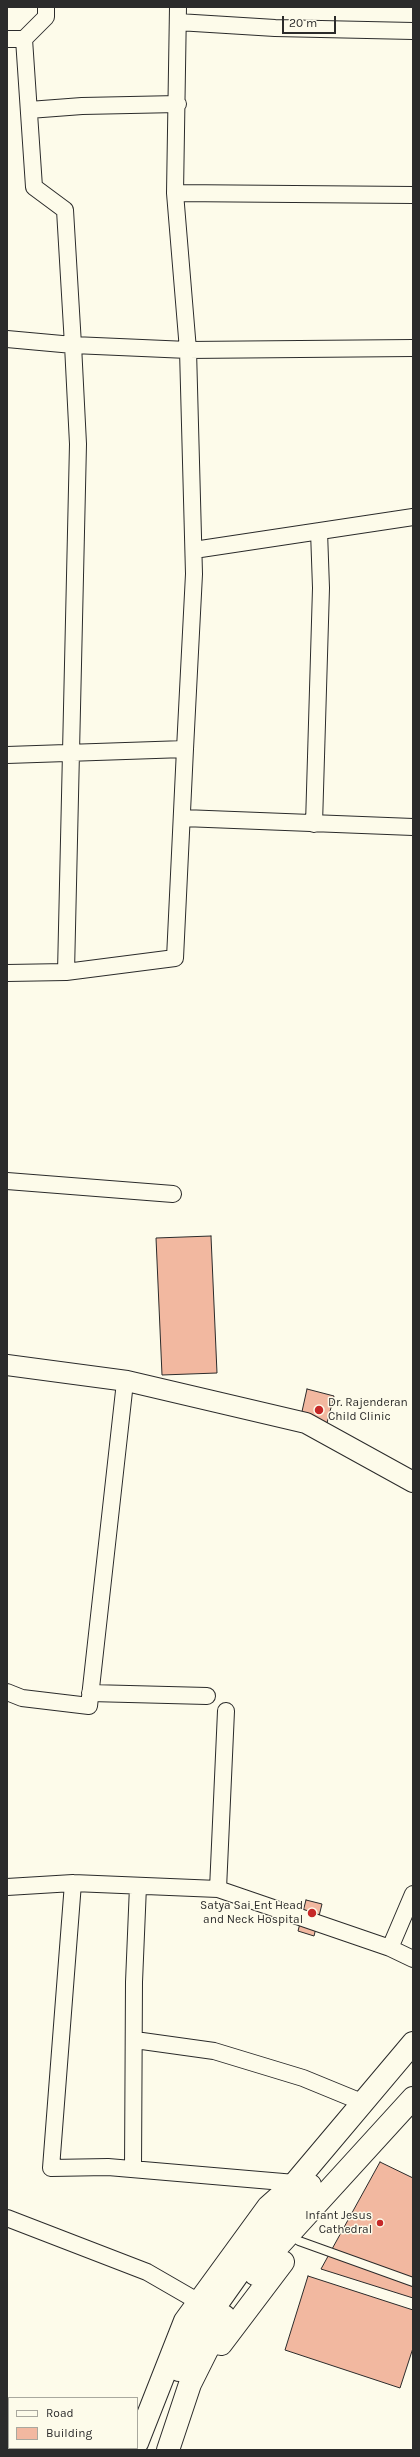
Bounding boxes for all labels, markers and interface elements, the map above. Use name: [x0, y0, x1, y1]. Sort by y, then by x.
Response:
scale bar: [284, 8, 338, 34]
text: 20 m: [289, 16, 317, 30]
place label: Dr. Rajenderan Child Clinic: [328, 1396, 408, 1424]
marker: Dr. Rajenderan Child Clinic: [313, 1404, 325, 1416]
place label: Satya Sai Ent Head and Neck Hospital: [200, 1899, 303, 1927]
marker: Satya Sai Ent Head and Neck Hospital: [306, 1907, 318, 1919]
place label: Infant Jesus Cathedral: [305, 2209, 372, 2237]
marker: Infant Jesus Cathedral: [375, 2218, 385, 2228]
legend: [8, 2397, 138, 2449]
text: Road: [46, 2406, 74, 2420]
text: Building: [46, 2426, 92, 2440]

